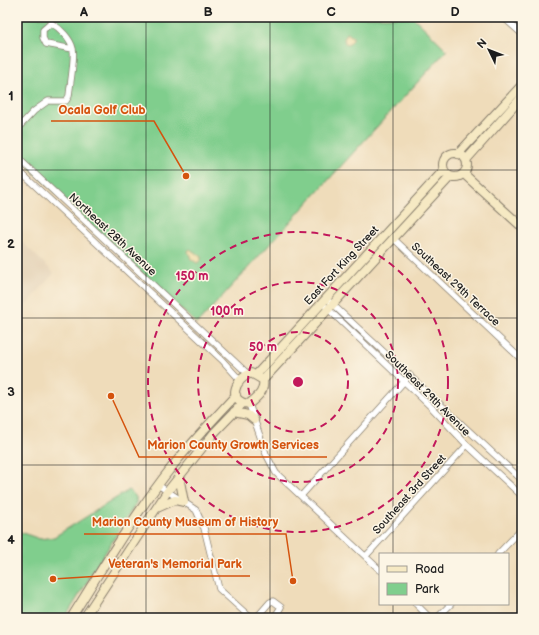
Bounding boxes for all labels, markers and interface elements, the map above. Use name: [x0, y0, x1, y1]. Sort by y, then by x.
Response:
text: A: [79, 4, 88, 20]
text: B: [203, 4, 213, 20]
text: C: [326, 4, 336, 20]
text: D: [450, 4, 460, 20]
north arrow: [469, 30, 509, 70]
text: N: [474, 36, 490, 51]
text: 1: [8, 88, 14, 104]
callout: Ocala Golf Club: [51, 97, 154, 121]
text: Ocala Golf Club: [58, 103, 146, 118]
street label: Northeast 28th Avenue: [66, 190, 159, 279]
street label: East Fort King Street: [301, 223, 382, 308]
text: 2: [7, 236, 15, 252]
street label: Southeast 29th Terrace: [409, 240, 503, 329]
text: 150 m: [176, 269, 208, 284]
text: 100 m: [210, 304, 244, 319]
text: 50 m: [249, 340, 277, 355]
street label: Southeast 29th Avenue: [382, 348, 473, 439]
centre of rings: [291, 375, 305, 389]
text: 3: [7, 384, 15, 400]
callout: Marion County Growth Services: [139, 433, 327, 457]
text: Marion County Growth Services: [147, 438, 319, 453]
street label: Southeast 3rd Street: [370, 451, 449, 537]
callout: Marion County Museum of History: [84, 510, 286, 534]
text: Marion County Museum of History: [92, 515, 279, 530]
text: 4: [7, 532, 15, 548]
callout: Veteran's Memorial Park: [101, 552, 250, 576]
legend: [379, 553, 509, 605]
text: Veteran's Memorial Park: [108, 557, 243, 572]
text: Road: [415, 562, 444, 577]
text: Park: [415, 582, 439, 597]

